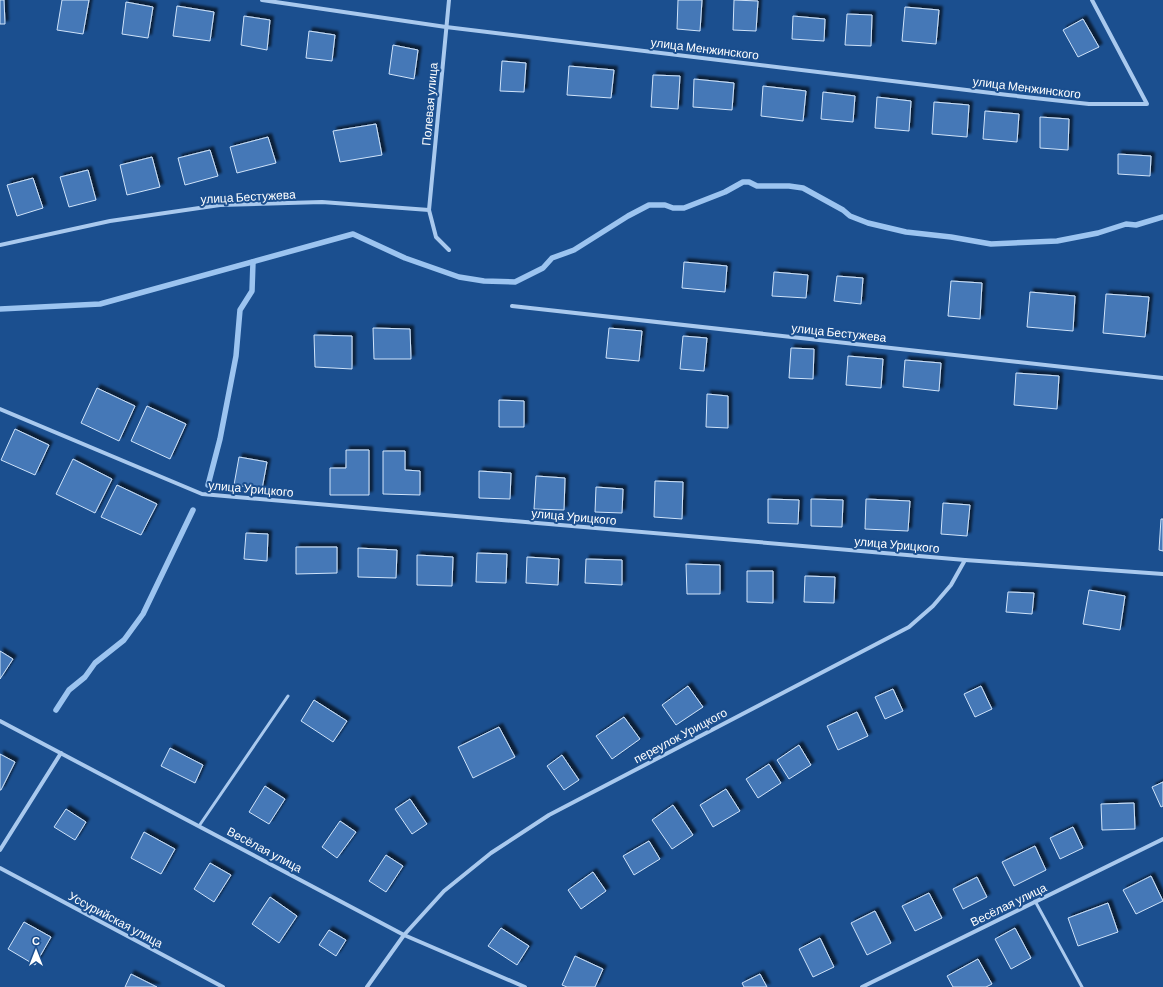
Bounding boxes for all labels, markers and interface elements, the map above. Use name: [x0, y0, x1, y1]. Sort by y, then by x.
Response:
street label: улица Менжинского: [650, 34, 760, 63]
street label: Полевая улица: [418, 61, 441, 146]
street label: улица Менжинского: [972, 73, 1082, 102]
street label: улица Бестужева: [200, 186, 296, 206]
street label: улица Бестужева: [791, 320, 887, 345]
street label: улица Урицкого: [208, 477, 295, 500]
street label: улица Урицкого: [531, 505, 618, 528]
street label: улица Урицкого: [854, 533, 941, 556]
street label: переулок Урицкого: [631, 704, 730, 766]
street label: Весёлая улица: [225, 823, 305, 876]
street label: Весёлая улица: [968, 879, 1049, 929]
street label: Уссурийская улица: [66, 888, 166, 951]
north arrow: [16, 931, 56, 971]
text: С: [32, 934, 40, 947]

